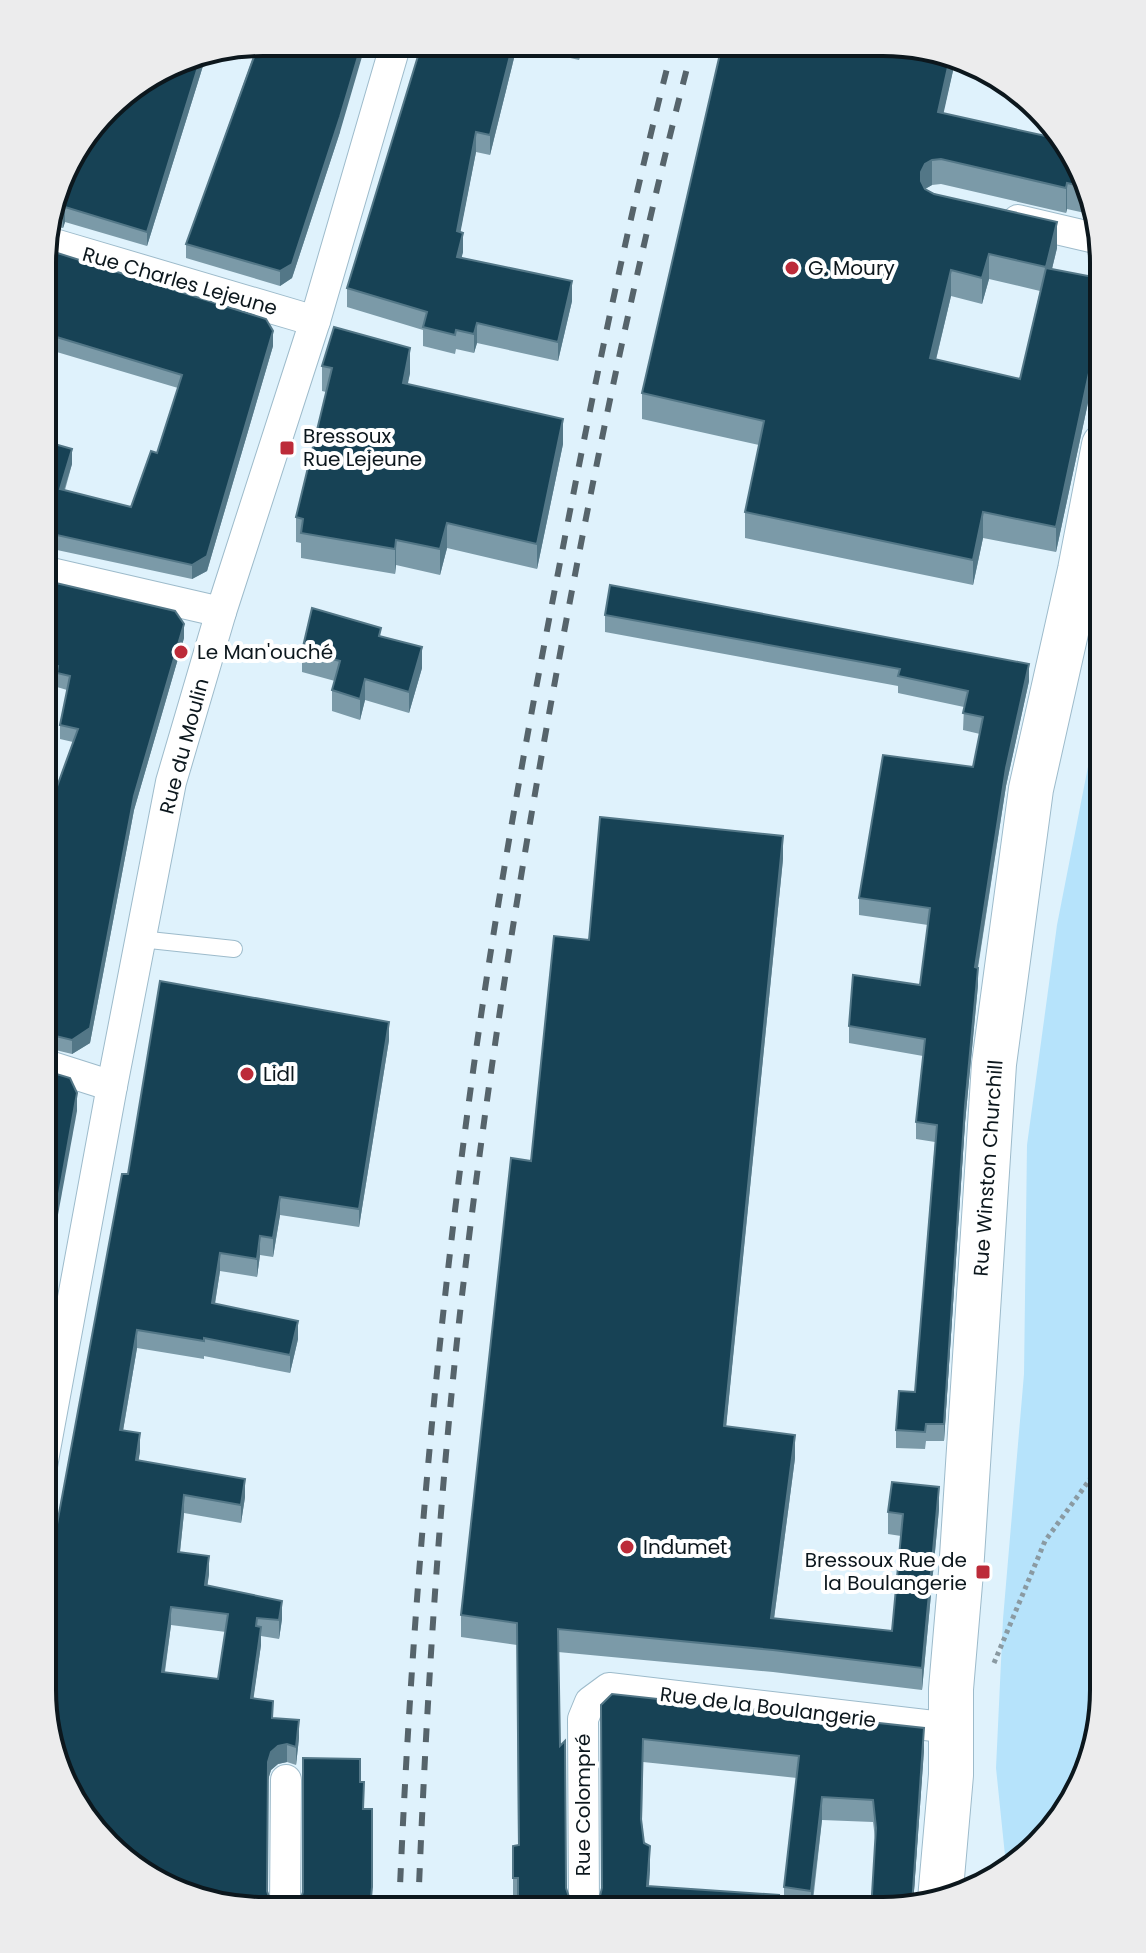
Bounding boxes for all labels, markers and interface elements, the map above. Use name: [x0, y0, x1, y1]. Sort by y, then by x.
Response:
street label: Rue Charles Lejeune: [79, 240, 281, 322]
place label: G. Moury: [808, 254, 895, 282]
marker: G. Moury: [783, 259, 801, 277]
place label: Bressoux Rue Lejeune: [303, 422, 422, 473]
marker: Bressoux Rue Lejeune: [278, 439, 296, 457]
place label: Le Man'ouché: [197, 638, 333, 666]
marker: Le Man'ouché: [172, 643, 190, 661]
street label: Rue du Moulin: [152, 675, 216, 817]
street label: Rue Winston Churchill: [966, 1059, 1010, 1277]
place label: Lidl: [263, 1060, 295, 1088]
marker: Lidl: [238, 1065, 256, 1083]
place label: Indumet: [643, 1533, 727, 1561]
marker: Indumet: [618, 1538, 636, 1556]
place label: Bressoux Rue de la Boulangerie: [805, 1546, 967, 1597]
marker: Bressoux Rue de la Boulangerie: [974, 1563, 992, 1581]
street label: Rue de la Boulangerie: [658, 1680, 878, 1734]
street label: Rue Colompré: [569, 1734, 597, 1876]

